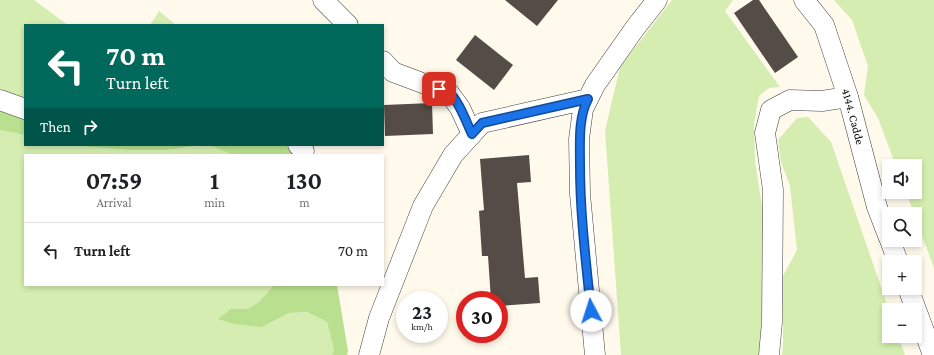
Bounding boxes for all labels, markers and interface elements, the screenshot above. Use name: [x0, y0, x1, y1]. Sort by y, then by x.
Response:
icon: left: [40, 40, 92, 92]
text: 70 m: [106, 40, 165, 71]
pin: [422, 72, 456, 106]
text: Turn left: [106, 73, 169, 93]
icon: arrive: [428, 78, 450, 100]
street label: 4144. Cadde: [839, 86, 867, 146]
icon: right: [79, 116, 101, 138]
text: Then: [40, 119, 71, 135]
map controls: [882, 159, 922, 343]
button: sound: [882, 159, 922, 199]
text: 07:59: [86, 167, 142, 194]
text: 1: [210, 167, 219, 194]
text: 130: [287, 167, 322, 194]
text: Arrival: [96, 195, 132, 210]
text: min: [204, 195, 225, 210]
text: m: [299, 195, 310, 210]
button: search: [882, 207, 922, 247]
icon: left: [40, 240, 62, 262]
text: Turn left: [74, 243, 130, 259]
text: 70 m: [338, 243, 368, 259]
button: +: [882, 255, 922, 295]
position arrow: [570, 290, 612, 332]
speed limit sign: 30: [456, 291, 508, 343]
text: 23: [412, 301, 432, 323]
button: −: [882, 303, 922, 343]
text: km/h: [411, 321, 433, 332]

